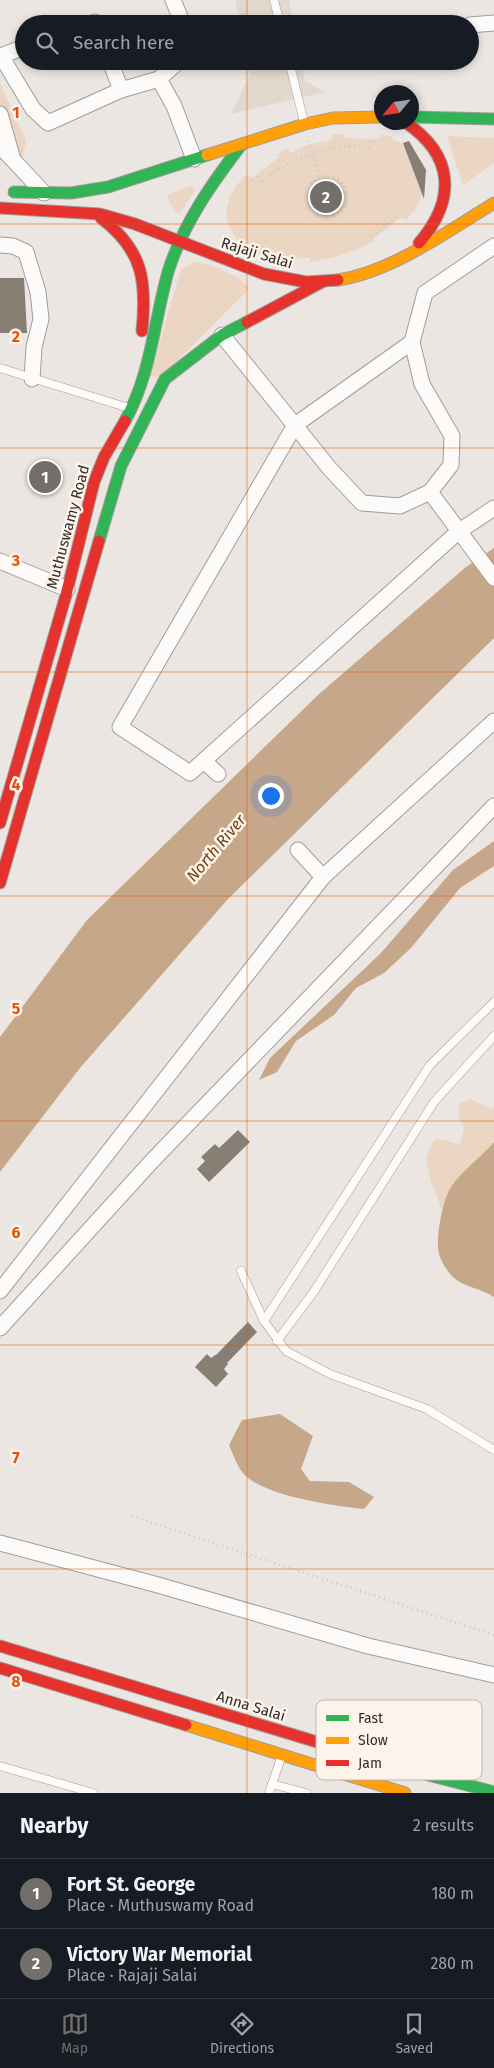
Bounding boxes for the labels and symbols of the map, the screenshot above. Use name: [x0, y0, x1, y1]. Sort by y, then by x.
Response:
north arrow: [374, 85, 419, 130]
text: 1: [12, 103, 20, 122]
pin: 2: [310, 178, 342, 216]
street label: Rajaji Salai: [219, 234, 295, 272]
text: 2: [12, 327, 20, 346]
pin: 1: [29, 458, 61, 496]
street label: Muthuswamy Road: [43, 463, 93, 591]
text: 3: [11, 551, 20, 570]
text: 4: [11, 775, 21, 794]
your location: [258, 783, 284, 809]
water label: North River: [183, 810, 250, 885]
text: 5: [12, 999, 21, 1018]
text: 6: [11, 1223, 21, 1242]
text: 7: [12, 1448, 20, 1467]
text: 8: [11, 1672, 21, 1691]
street label: Anna Salai: [214, 1687, 288, 1725]
legend: [316, 1700, 482, 1780]
text: Fast: [358, 1710, 384, 1727]
text: Slow: [358, 1732, 388, 1749]
text: Jam: [358, 1755, 382, 1772]

